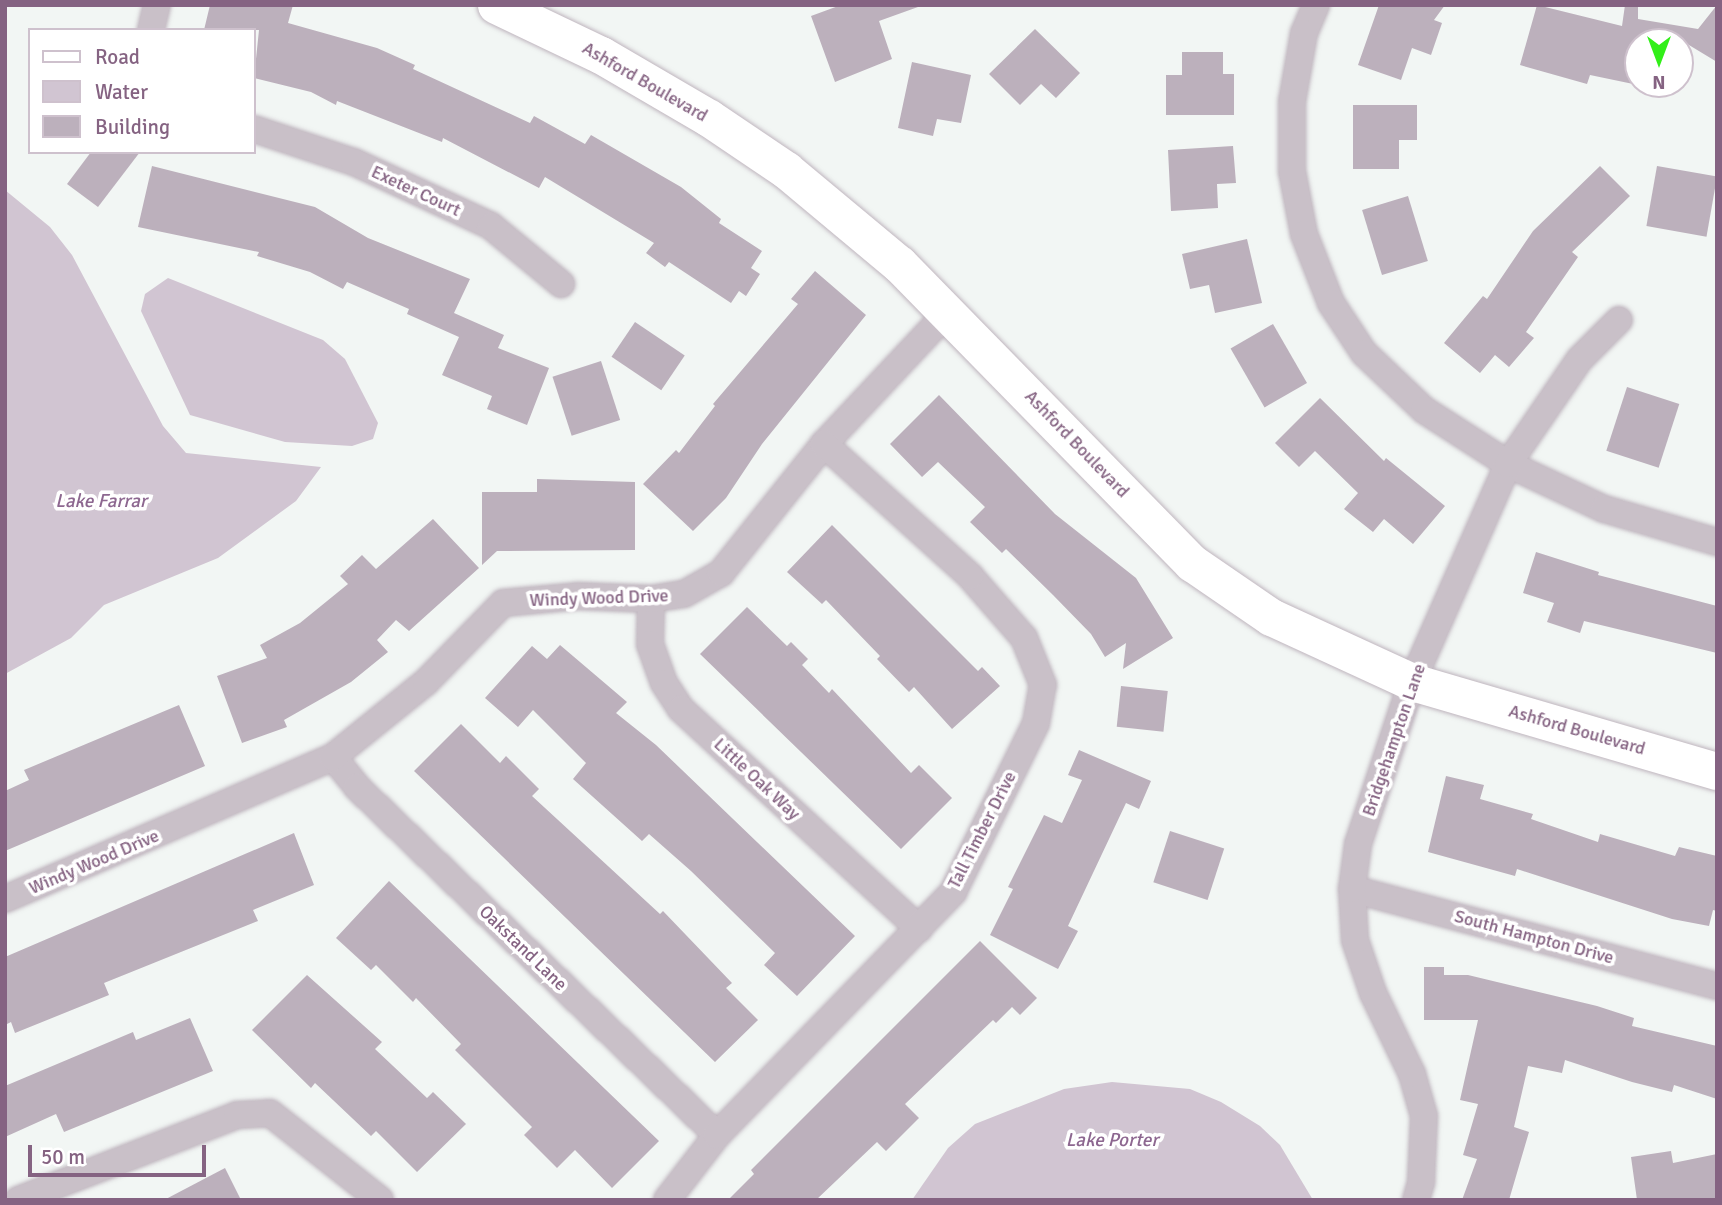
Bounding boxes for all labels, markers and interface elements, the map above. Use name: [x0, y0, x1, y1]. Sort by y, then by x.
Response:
legend: [28, 28, 256, 154]
north arrow: [1624, 28, 1694, 98]
street label: Ashford Boulevard: [578, 37, 712, 127]
text: Road: [95, 44, 140, 70]
text: N: [1652, 70, 1666, 94]
text: Water: [95, 79, 148, 105]
text: Building: [95, 114, 170, 140]
street label: Exeter Court: [368, 161, 464, 221]
street label: Ashford Boulevard: [1020, 386, 1134, 502]
water label: Lake Farrar: [55, 491, 147, 513]
street label: Windy Wood Drive: [529, 585, 669, 611]
street label: Bridgehampton Lane: [1358, 661, 1430, 819]
street label: Ashford Boulevard: [1506, 700, 1648, 760]
street label: Little Oak Way: [709, 734, 805, 824]
street label: Tall Timber Drive: [943, 768, 1021, 892]
street label: Windy Wood Drive: [26, 825, 162, 899]
street label: Oakstand Lane: [475, 901, 571, 995]
street label: South Hampton Drive: [1452, 905, 1616, 969]
water label: Lake Porter: [1066, 1130, 1158, 1152]
scale bar: [32, 1132, 210, 1176]
text: 50 m: [41, 1144, 85, 1170]

